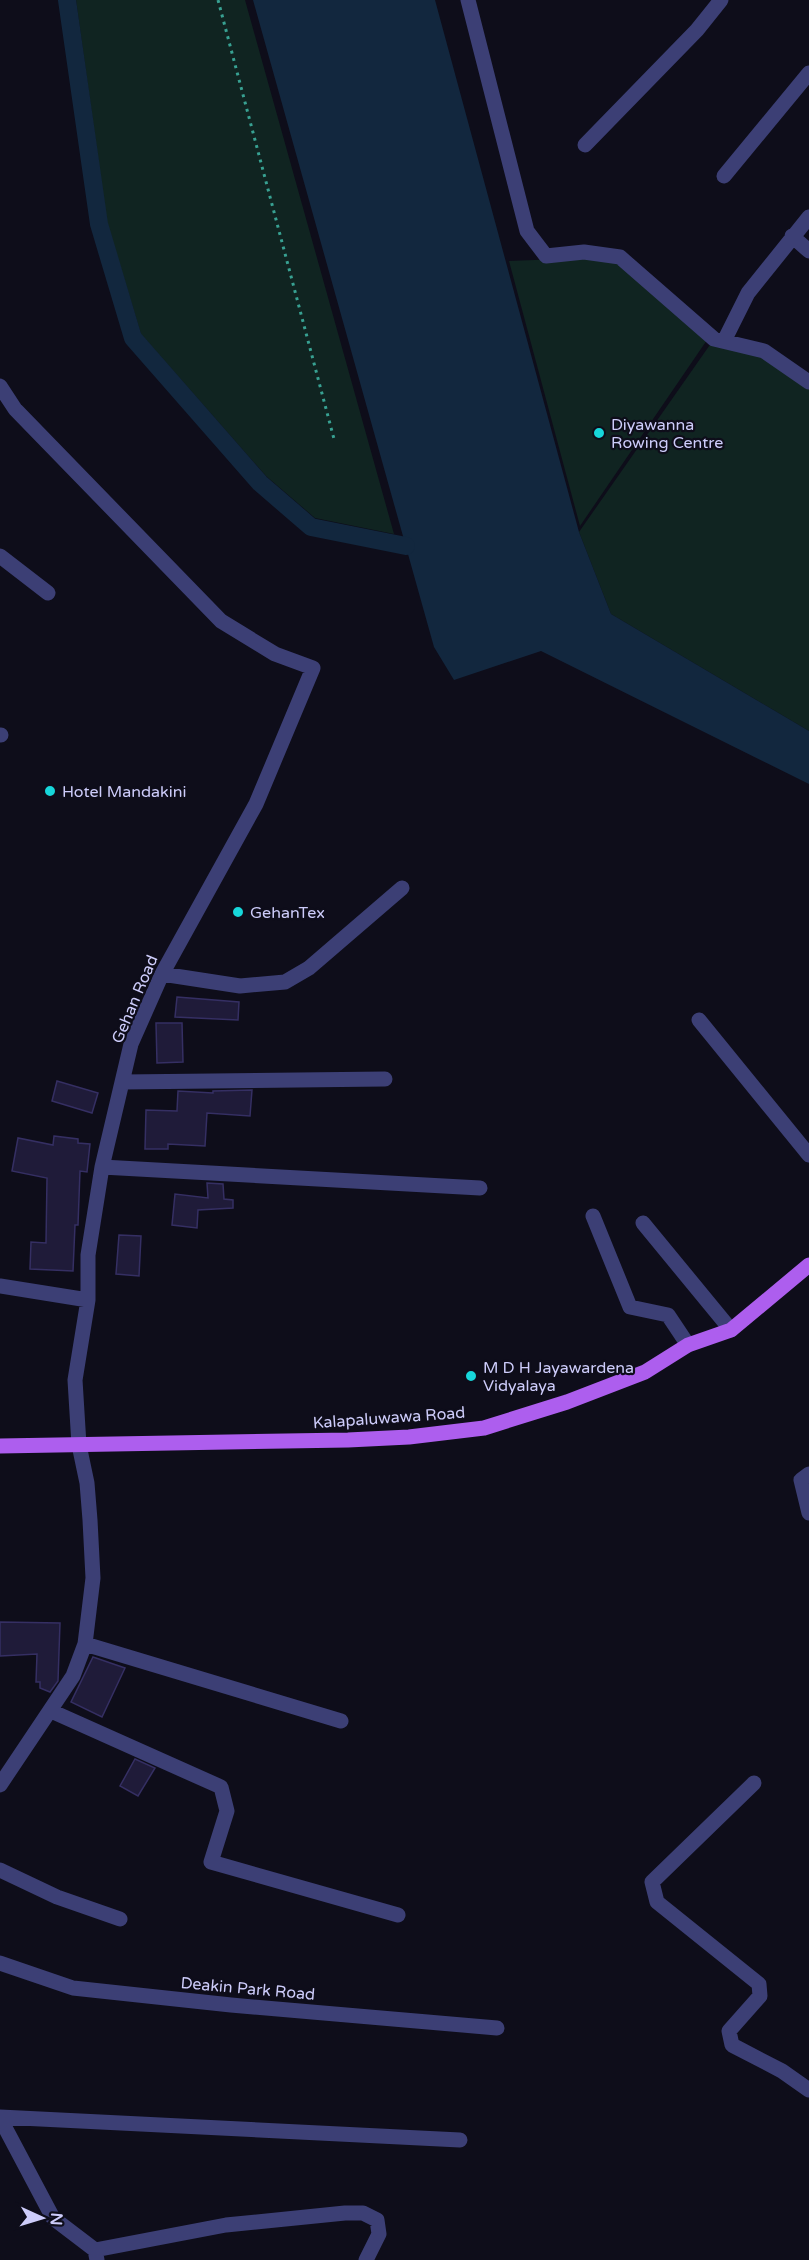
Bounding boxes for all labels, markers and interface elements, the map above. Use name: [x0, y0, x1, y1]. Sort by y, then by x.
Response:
place label: Diyawanna Rowing Centre: [611, 415, 723, 453]
marker: Diyawanna Rowing Centre: [592, 426, 606, 440]
place label: Hotel Mandakini: [62, 782, 186, 802]
marker: Hotel Mandakini: [43, 784, 57, 798]
place label: GehanTex: [250, 903, 325, 923]
marker: GehanTex: [231, 905, 245, 919]
street label: Gehan Road: [107, 952, 162, 1047]
place label: M D H Jayawardena Vidyalaya: [483, 1358, 634, 1396]
marker: M D H Jayawardena Vidyalaya: [464, 1369, 478, 1383]
street label: Kalapaluwawa Road: [312, 1403, 466, 1433]
street label: Deakin Park Road: [180, 1973, 316, 2005]
north arrow: [12, 2188, 72, 2248]
text: N: [46, 2212, 66, 2226]

